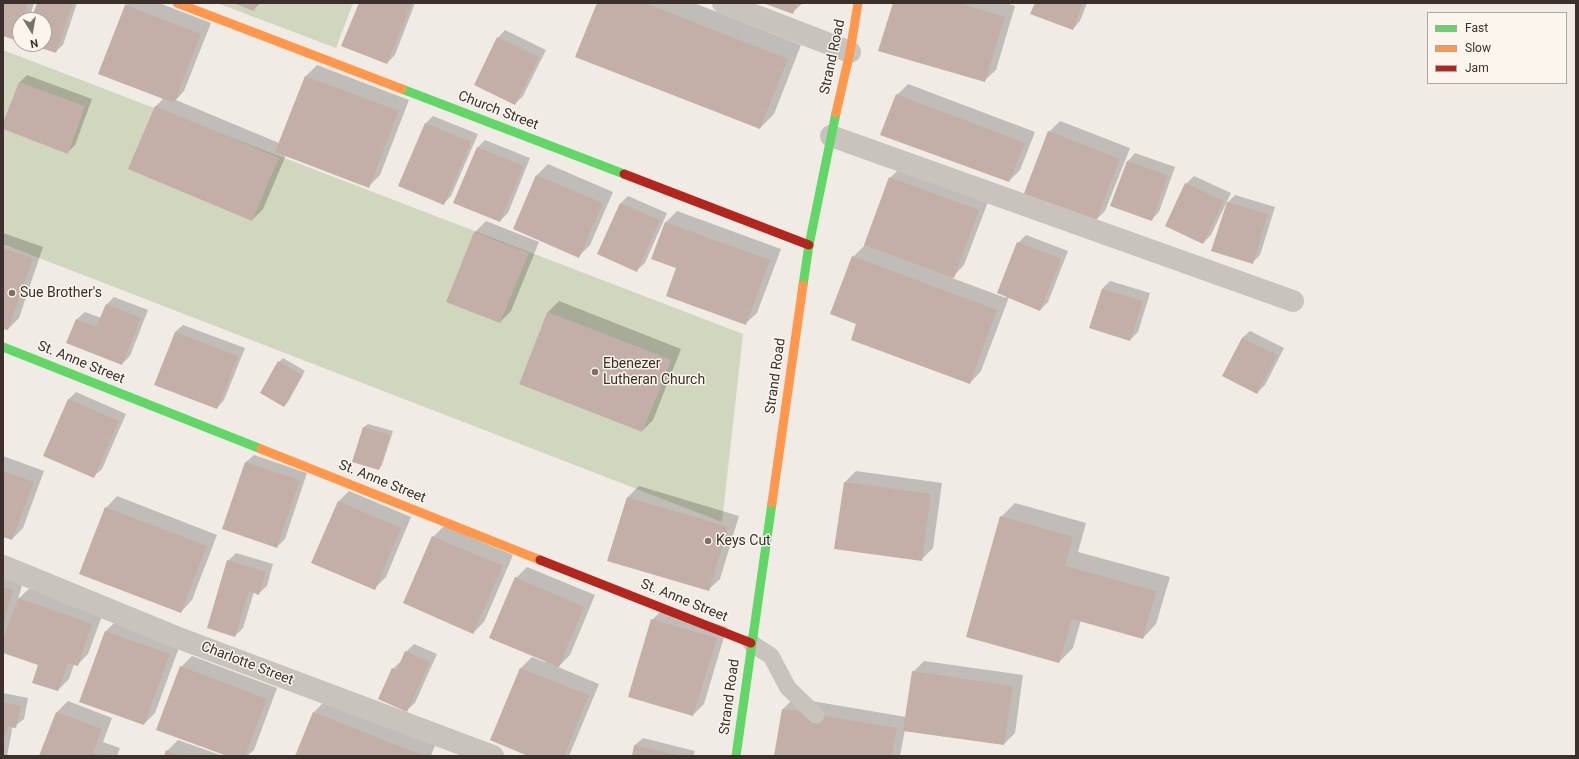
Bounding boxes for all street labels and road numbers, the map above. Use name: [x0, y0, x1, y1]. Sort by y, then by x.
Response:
street label: Strand Road: [817, 18, 849, 96]
street label: Church Street: [455, 88, 541, 134]
street label: Strand Road: [762, 337, 790, 415]
street label: St. Anne Street: [35, 338, 127, 388]
street label: St. Anne Street: [336, 457, 428, 507]
street label: St. Anne Street: [638, 576, 730, 626]
street label: Charlotte Street: [198, 639, 296, 689]
street label: Strand Road: [716, 658, 744, 736]

